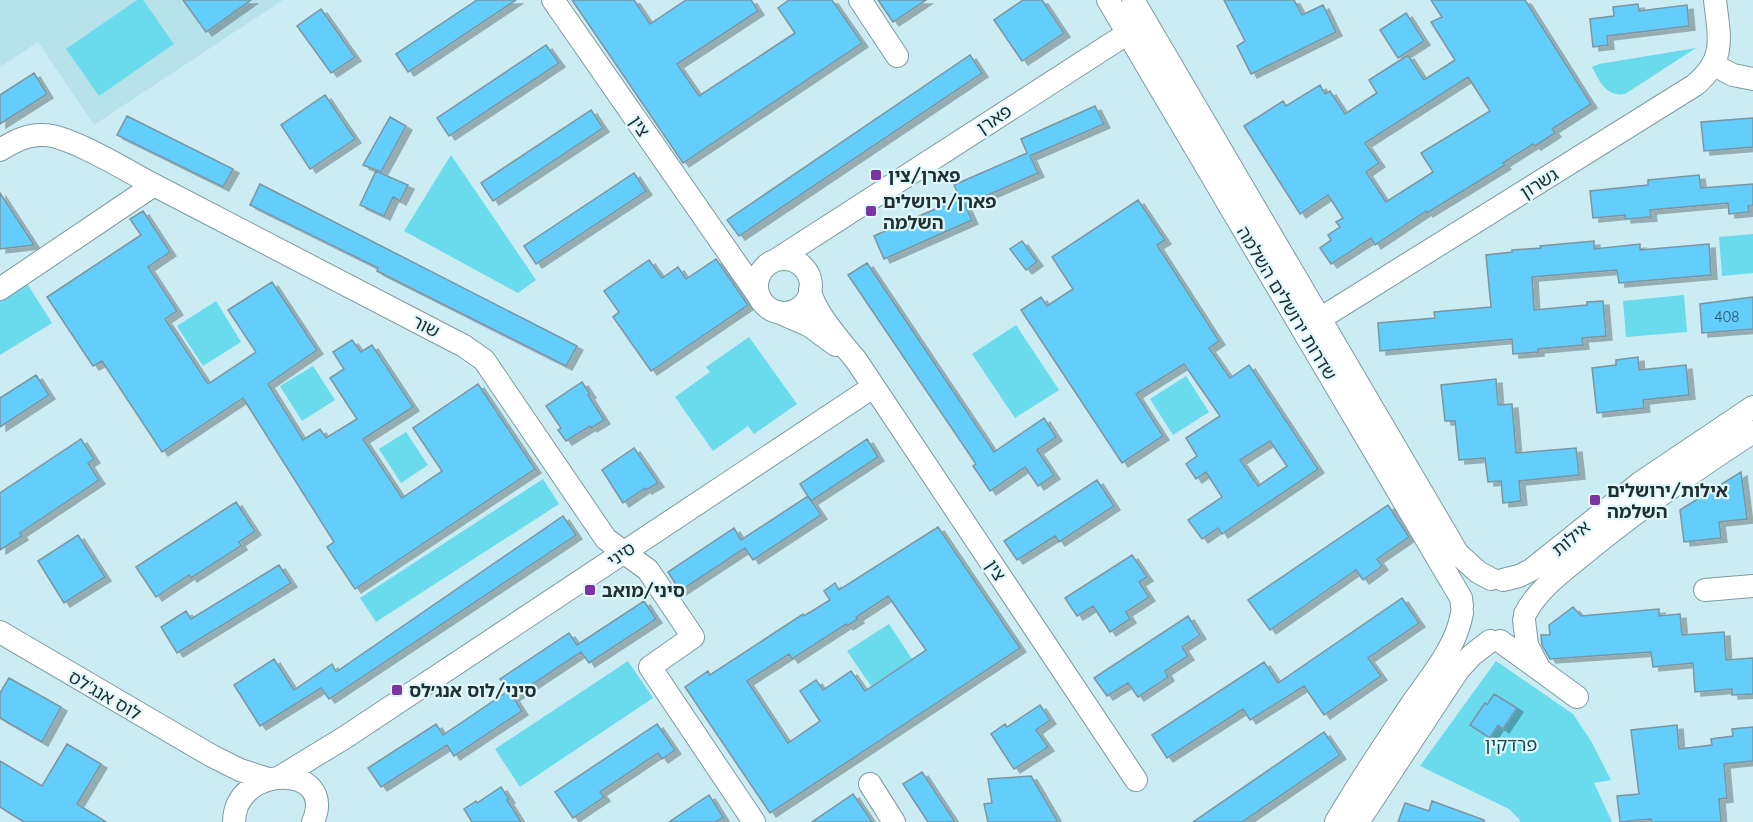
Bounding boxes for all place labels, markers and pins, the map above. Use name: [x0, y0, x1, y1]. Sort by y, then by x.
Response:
place label: פארן/צין: [888, 164, 961, 187]
marker: פארן/צין: [869, 168, 883, 182]
place label: פארן/ירושלים השלמה: [883, 190, 997, 234]
marker: פארן/ירושלים השלמה: [864, 204, 878, 218]
place label: אילות/ירושלים השלמה: [1607, 479, 1728, 523]
marker: אילות/ירושלים השלמה: [1588, 493, 1602, 507]
place label: סיני/מואב: [602, 579, 685, 602]
marker: סיני/מואב: [583, 583, 597, 597]
place label: סיני/לוס אנג׳לס: [409, 679, 536, 702]
marker: סיני/לוס אנג׳לס: [390, 683, 404, 697]

